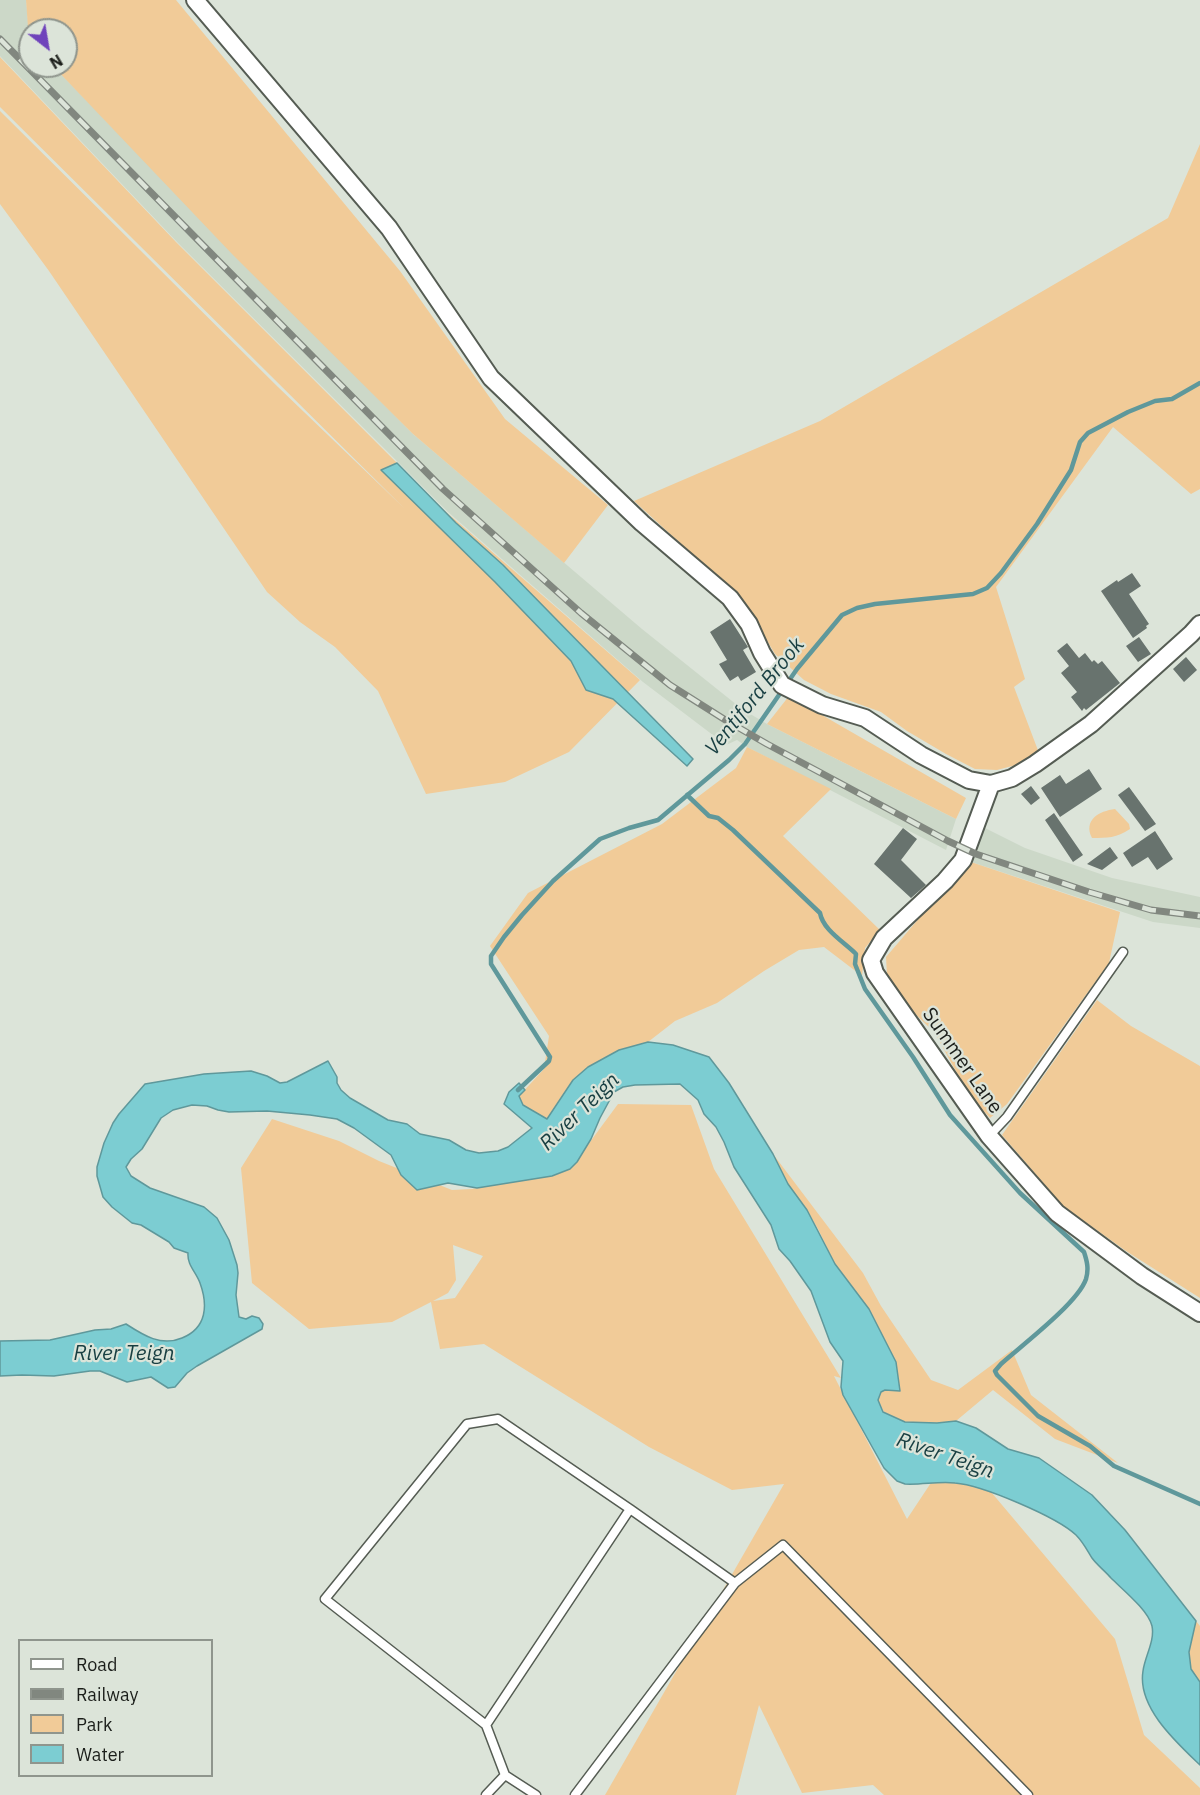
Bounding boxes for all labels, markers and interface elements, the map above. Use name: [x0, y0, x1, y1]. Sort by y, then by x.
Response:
north arrow: [18, 18, 78, 78]
text: N: [46, 50, 66, 73]
water label: Ventiford Brook: [700, 633, 810, 761]
street label: Summer Lane: [917, 1003, 1007, 1119]
water label: River Teign: [535, 1068, 625, 1156]
water label: River Teign: [73, 1341, 175, 1367]
water label: River Teign: [893, 1428, 997, 1484]
legend: [18, 1639, 213, 1777]
text: Road: [76, 1653, 117, 1676]
text: Railway: [76, 1683, 138, 1706]
text: Park: [76, 1713, 112, 1736]
text: Water: [76, 1743, 124, 1766]

